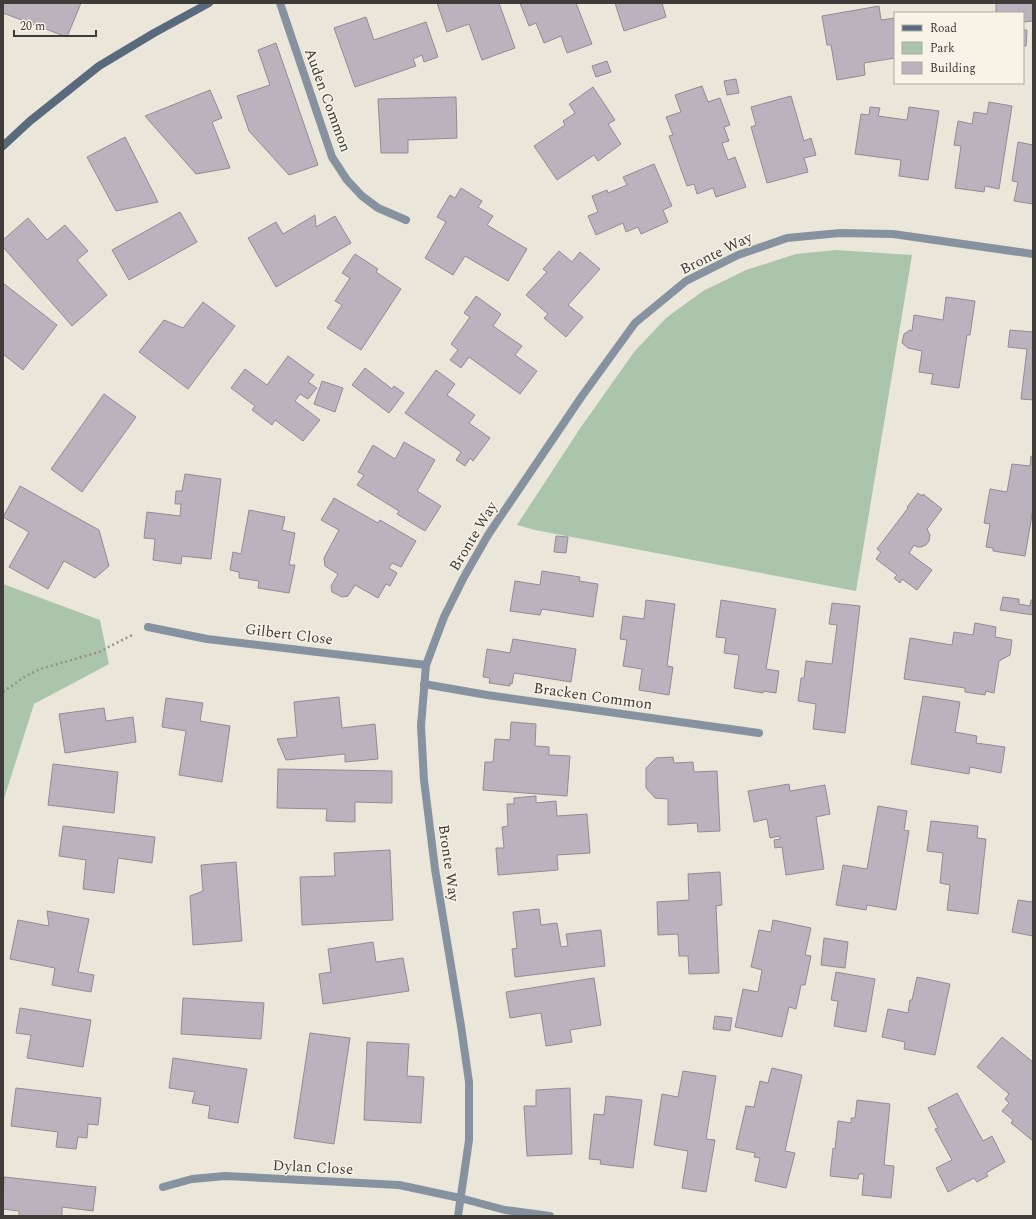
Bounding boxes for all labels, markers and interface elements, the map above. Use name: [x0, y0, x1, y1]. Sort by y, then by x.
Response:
scale bar: [14, 12, 96, 38]
legend: [894, 12, 1024, 84]
text: 20 m: [20, 17, 45, 36]
text: Road: [930, 19, 957, 38]
text: Park: [930, 39, 955, 58]
street label: Auden Common: [298, 45, 357, 156]
text: Building: [930, 59, 976, 78]
street label: Bronte Way: [676, 226, 757, 281]
street label: Bronte Way: [444, 496, 504, 576]
street label: Gilbert Close: [244, 618, 334, 651]
street label: Bracken Common: [532, 677, 654, 716]
street label: Bronte Way: [432, 823, 465, 904]
street label: Dylan Close: [272, 1154, 354, 1181]

